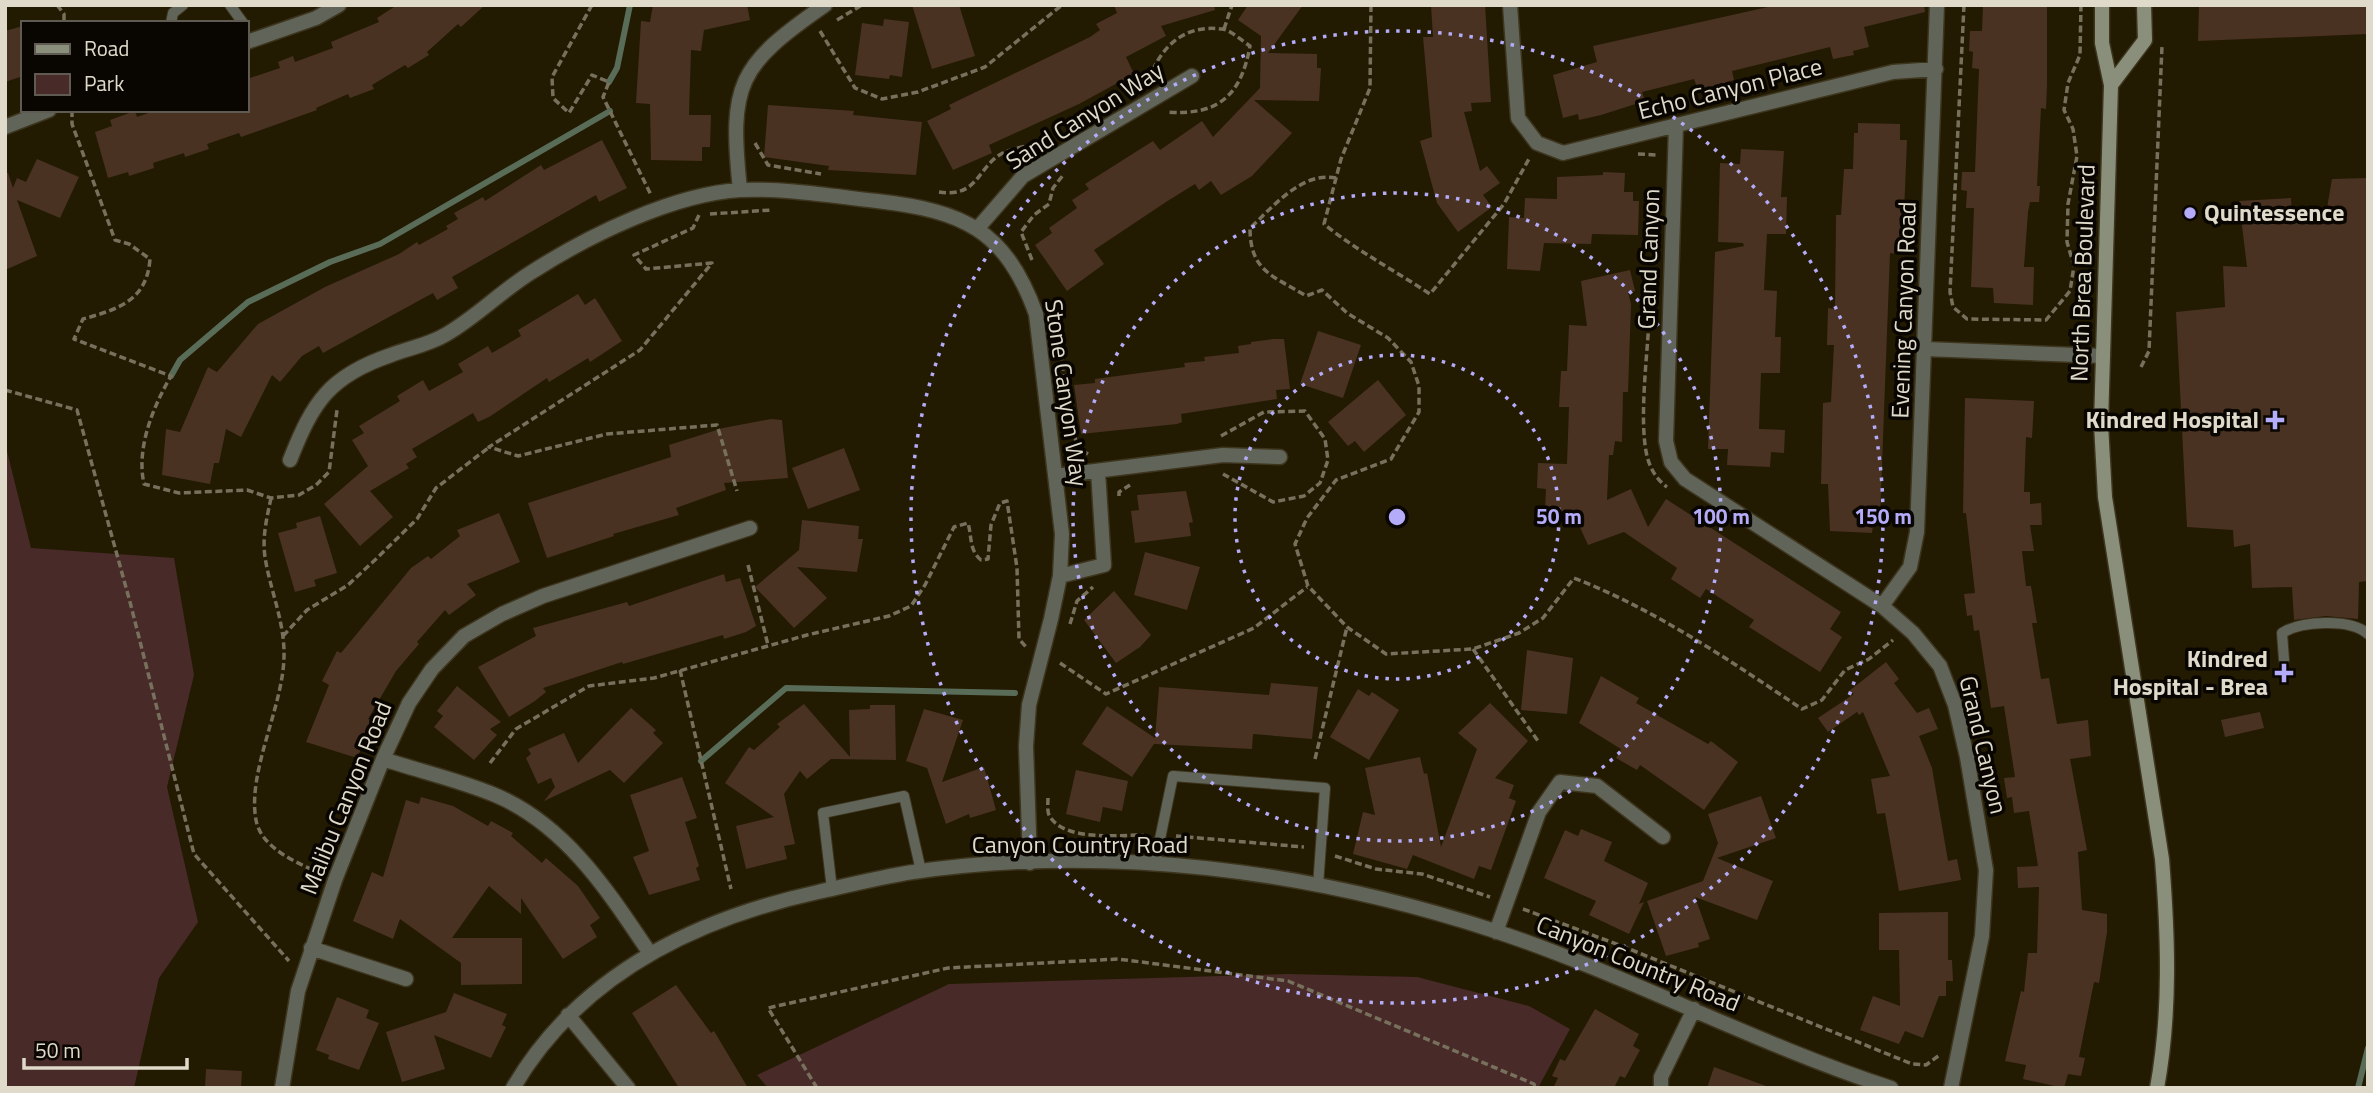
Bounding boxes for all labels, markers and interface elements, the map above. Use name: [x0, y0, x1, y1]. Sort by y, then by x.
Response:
legend: [21, 21, 248, 112]
text: Road: [84, 32, 129, 64]
street label: Echo Canyon Place: [1634, 48, 1826, 128]
street label: Sand Canyon Way: [998, 52, 1171, 178]
text: Park: [84, 67, 124, 99]
street label: North Brea Boulevard: [2060, 164, 2104, 382]
street label: Grand Canyon: [1628, 188, 1668, 330]
place label: Quintessence: [2204, 194, 2344, 230]
street label: Evening Canyon Road: [1881, 201, 1925, 419]
marker: Quintessence: [2182, 205, 2198, 221]
street label: Stone Canyon Way: [1036, 297, 1098, 489]
place label: Kindred Hospital: [2086, 401, 2259, 437]
marker: Kindred Hospital: [2265, 410, 2285, 430]
text: 50 m: [1536, 500, 1582, 532]
text: 100 m: [1692, 500, 1750, 532]
text: 150 m: [1854, 500, 1912, 532]
centre of rings: [1385, 505, 1409, 529]
place label: Kindred Hospital - Brea: [2113, 640, 2268, 704]
marker: Kindred Hospital - Brea: [2274, 663, 2294, 683]
street label: Grand Canyon: [1951, 672, 2017, 817]
street label: Malibu Canyon Road: [290, 696, 400, 900]
street label: Canyon Country Road: [972, 826, 1188, 862]
street label: Canyon Country Road: [1531, 906, 1746, 1020]
scale bar: [24, 1026, 187, 1070]
text: 50 m: [35, 1034, 81, 1066]

